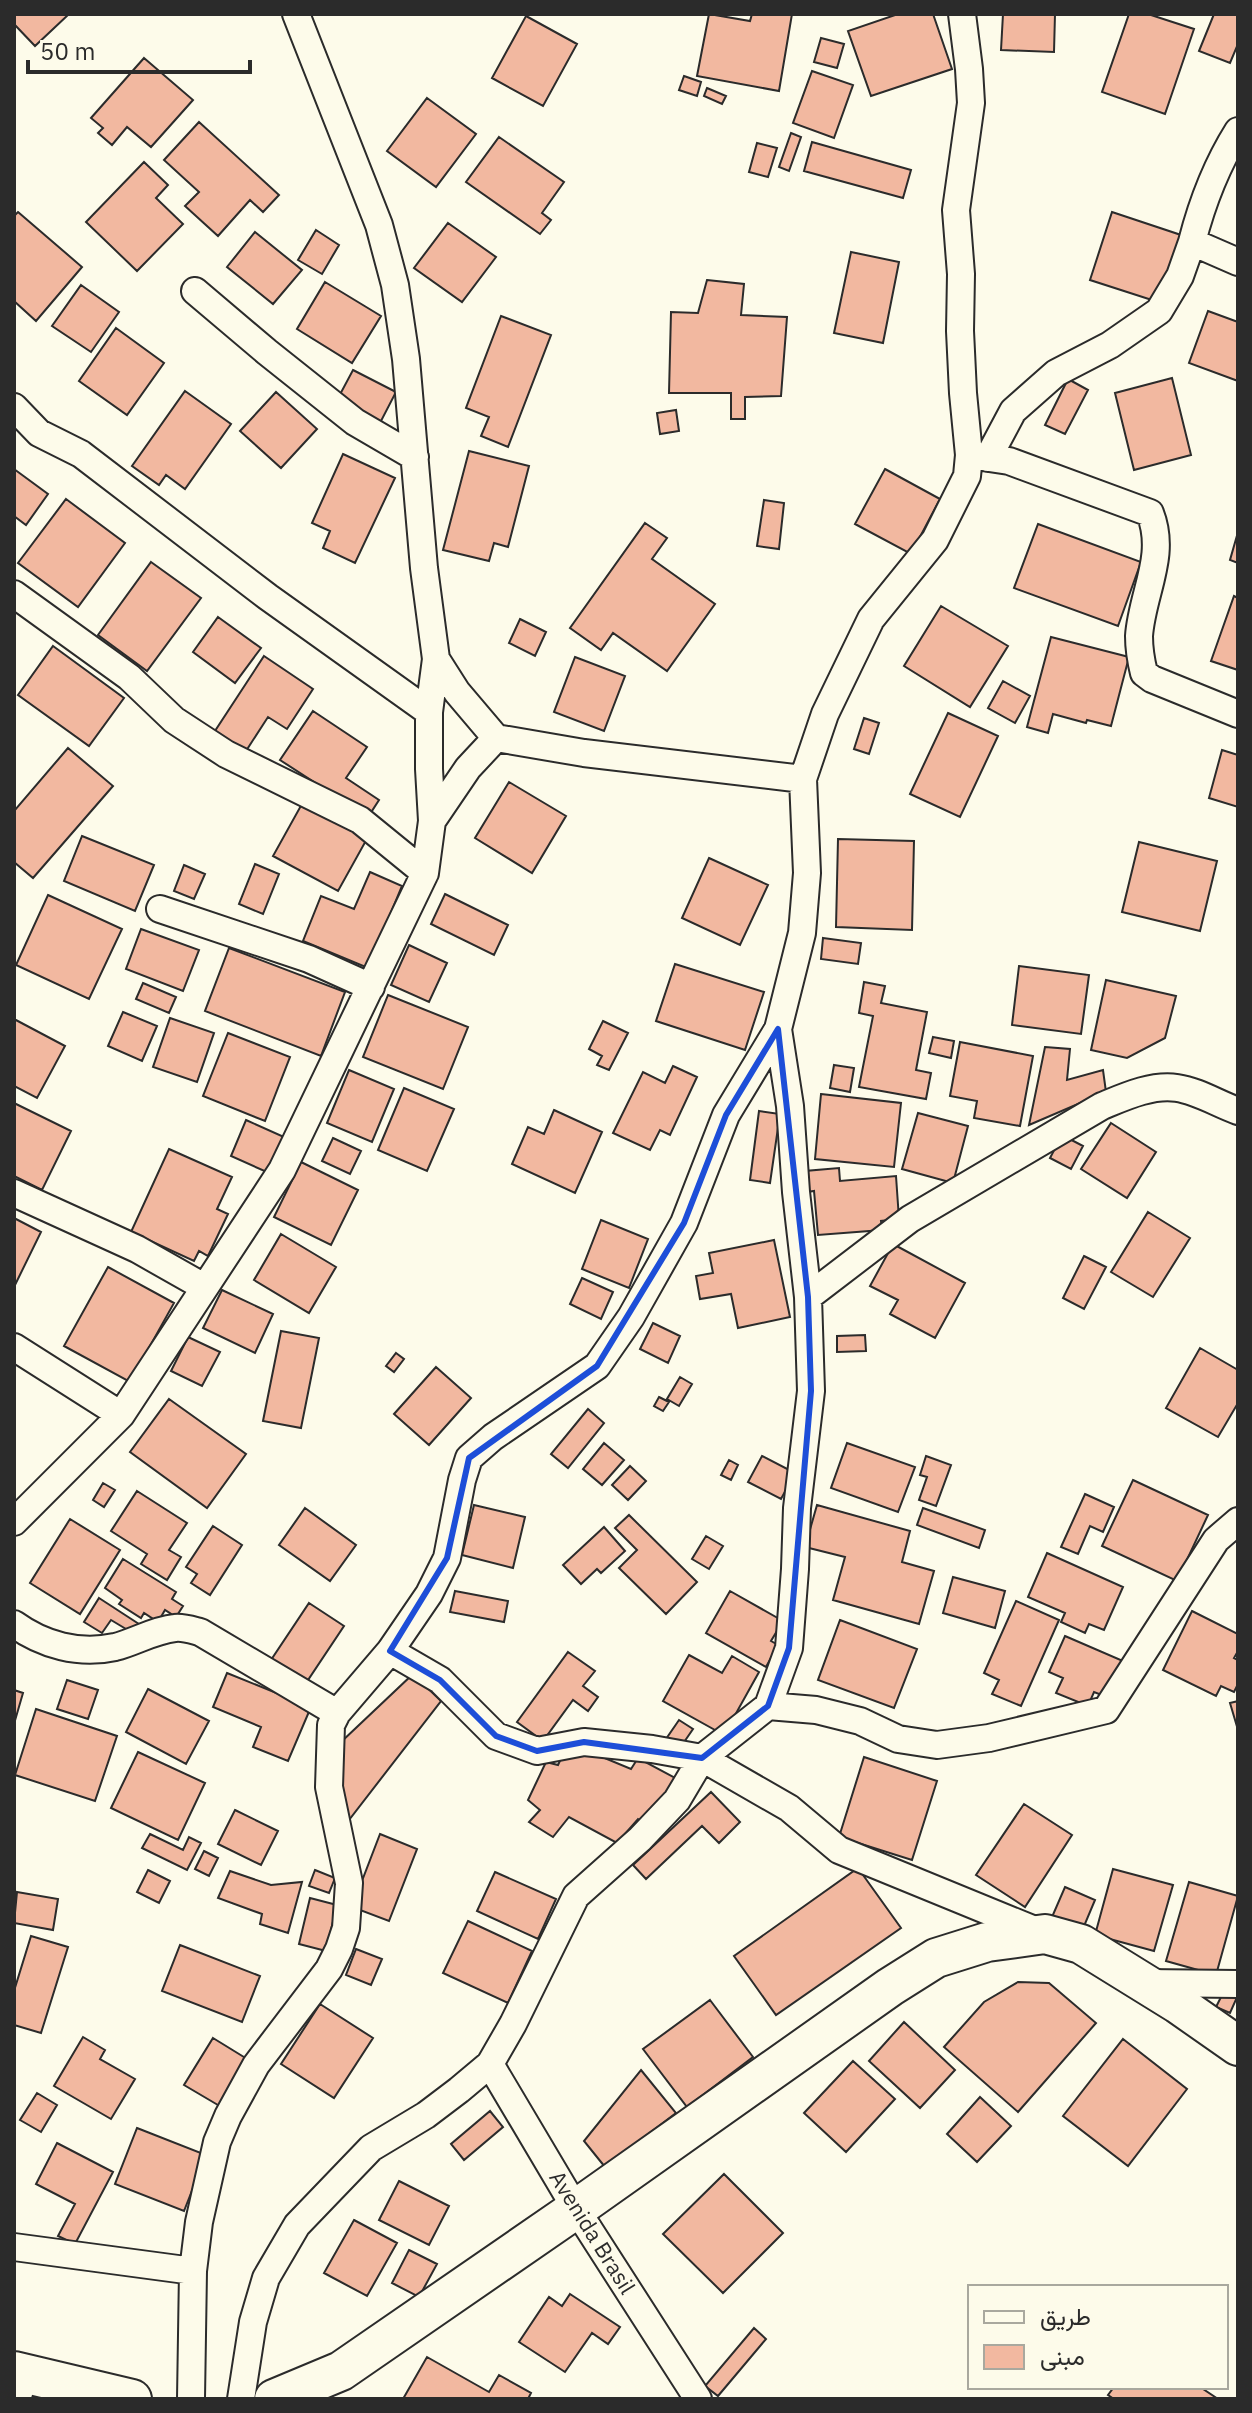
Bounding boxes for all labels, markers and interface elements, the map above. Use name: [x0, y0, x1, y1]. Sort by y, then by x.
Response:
scale bar: [28, 24, 250, 74]
text: 50 m: [40, 35, 95, 67]
street label: Avenida Brasil: [544, 2165, 642, 2299]
legend: [968, 2285, 1228, 2389]
text: طريق: [1040, 2300, 1091, 2332]
text: مبنى: [1040, 2340, 1085, 2372]

